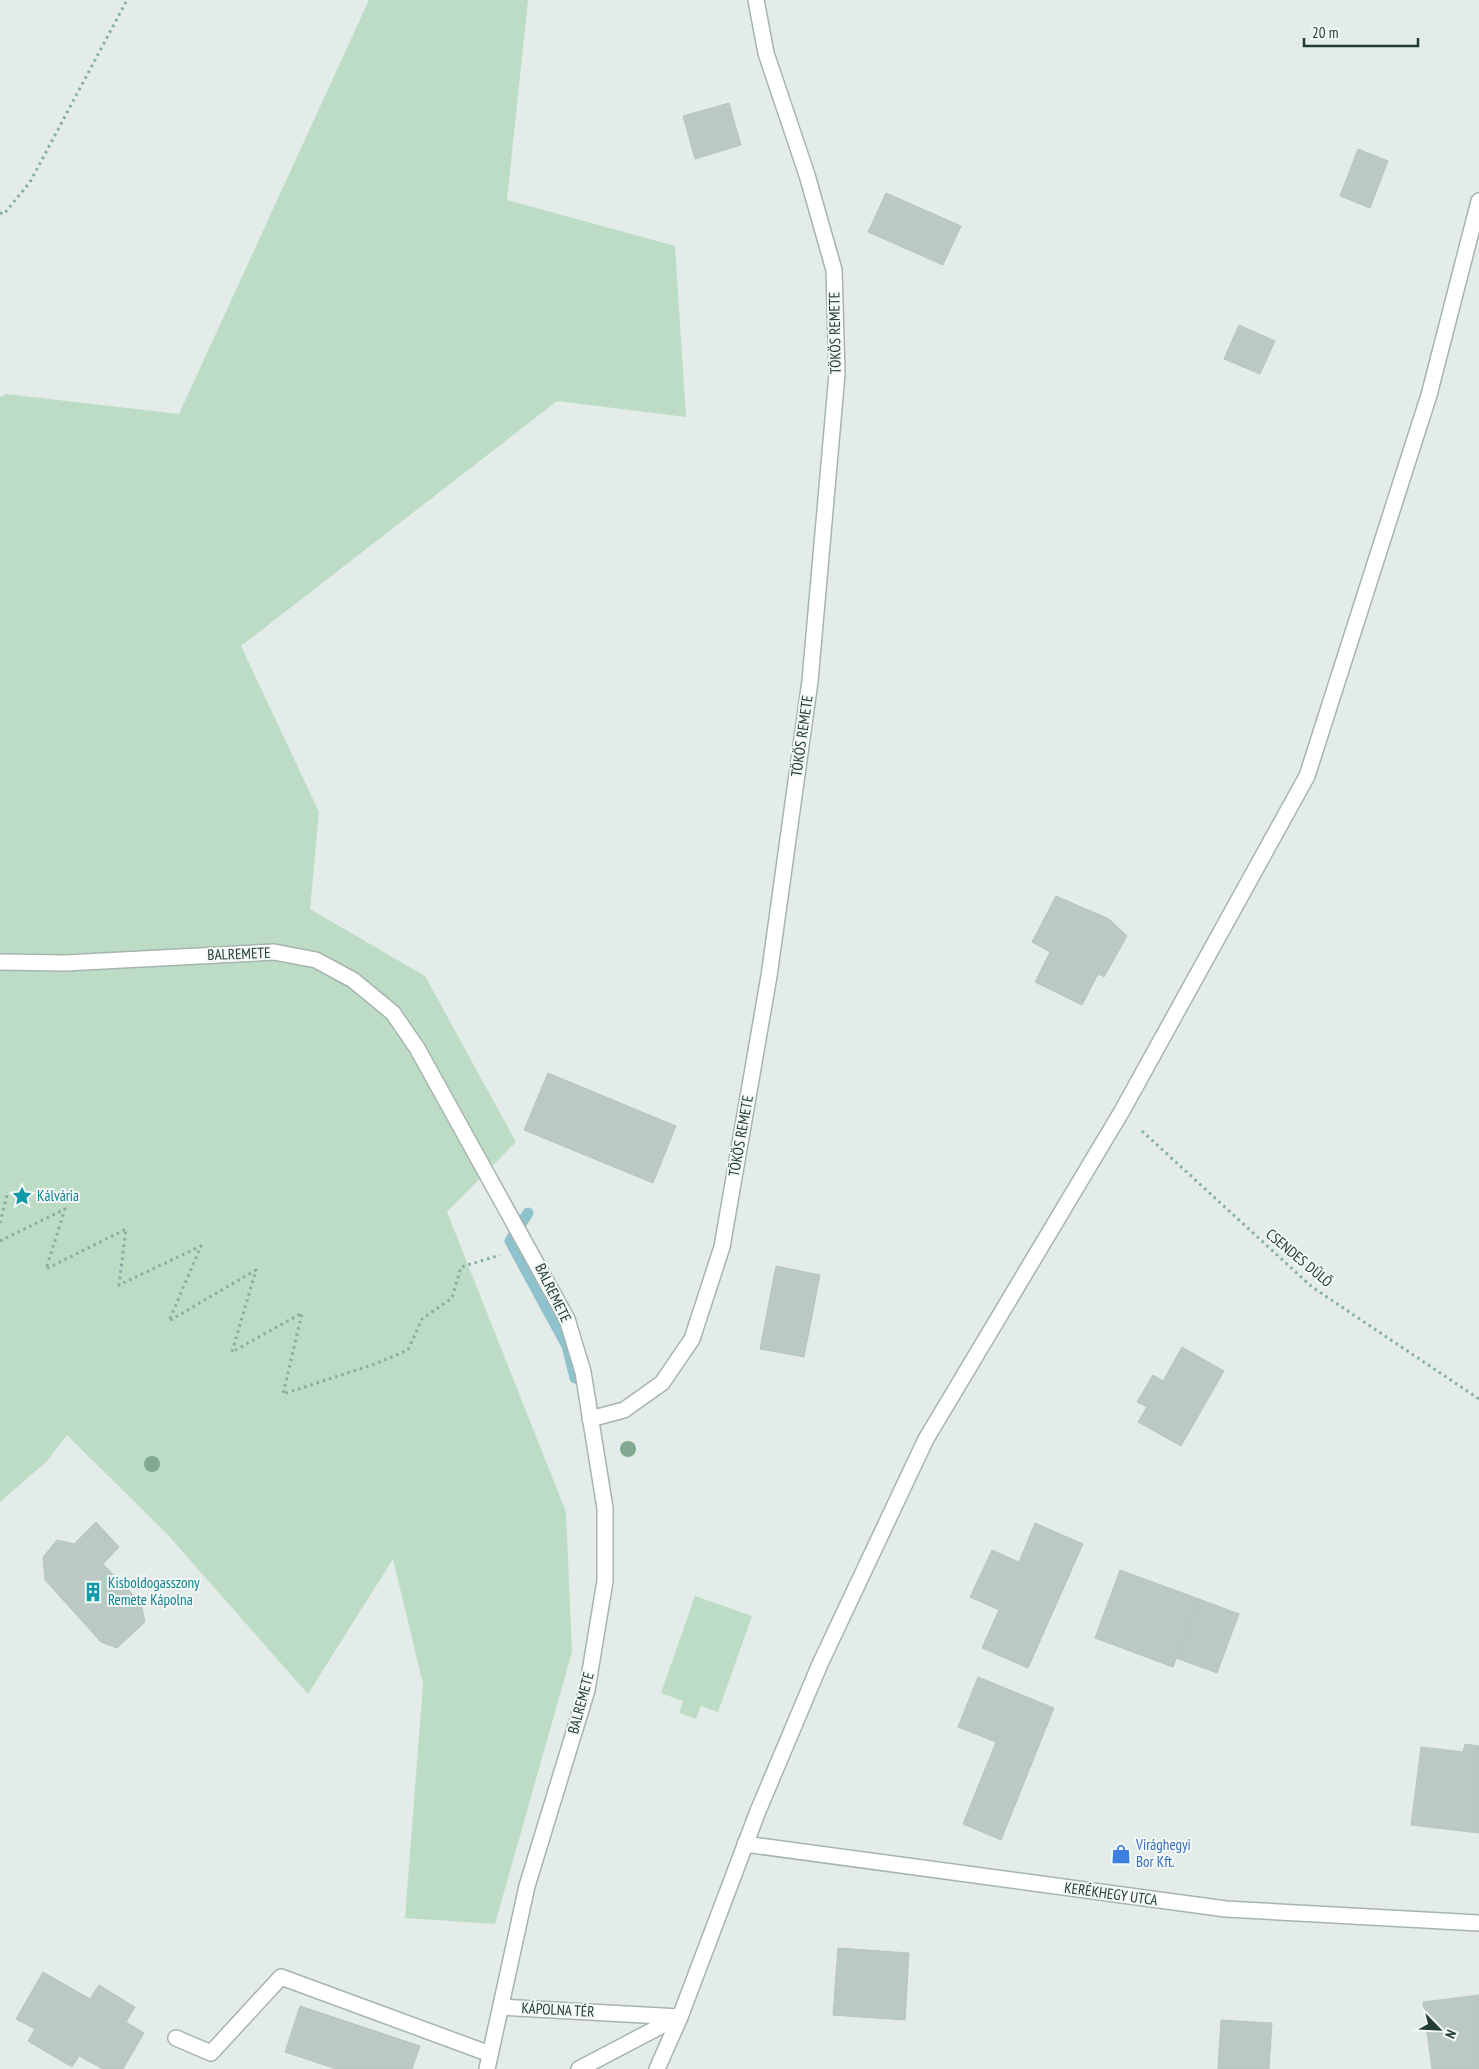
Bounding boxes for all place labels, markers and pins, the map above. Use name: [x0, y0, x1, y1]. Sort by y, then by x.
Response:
place icon: Kálvária: [11, 1185, 33, 1207]
place label: Kálvária: [37, 1186, 79, 1205]
place label: Kisboldogasszony Remete Kápolna: [108, 1573, 200, 1609]
building icon: Kisboldogasszony Remete Kápolna: [82, 1581, 104, 1603]
place label: Virághegyi Bor Kft.: [1135, 1835, 1191, 1871]
shop icon: Virághegyi Bor Kft.: [1110, 1843, 1132, 1865]

